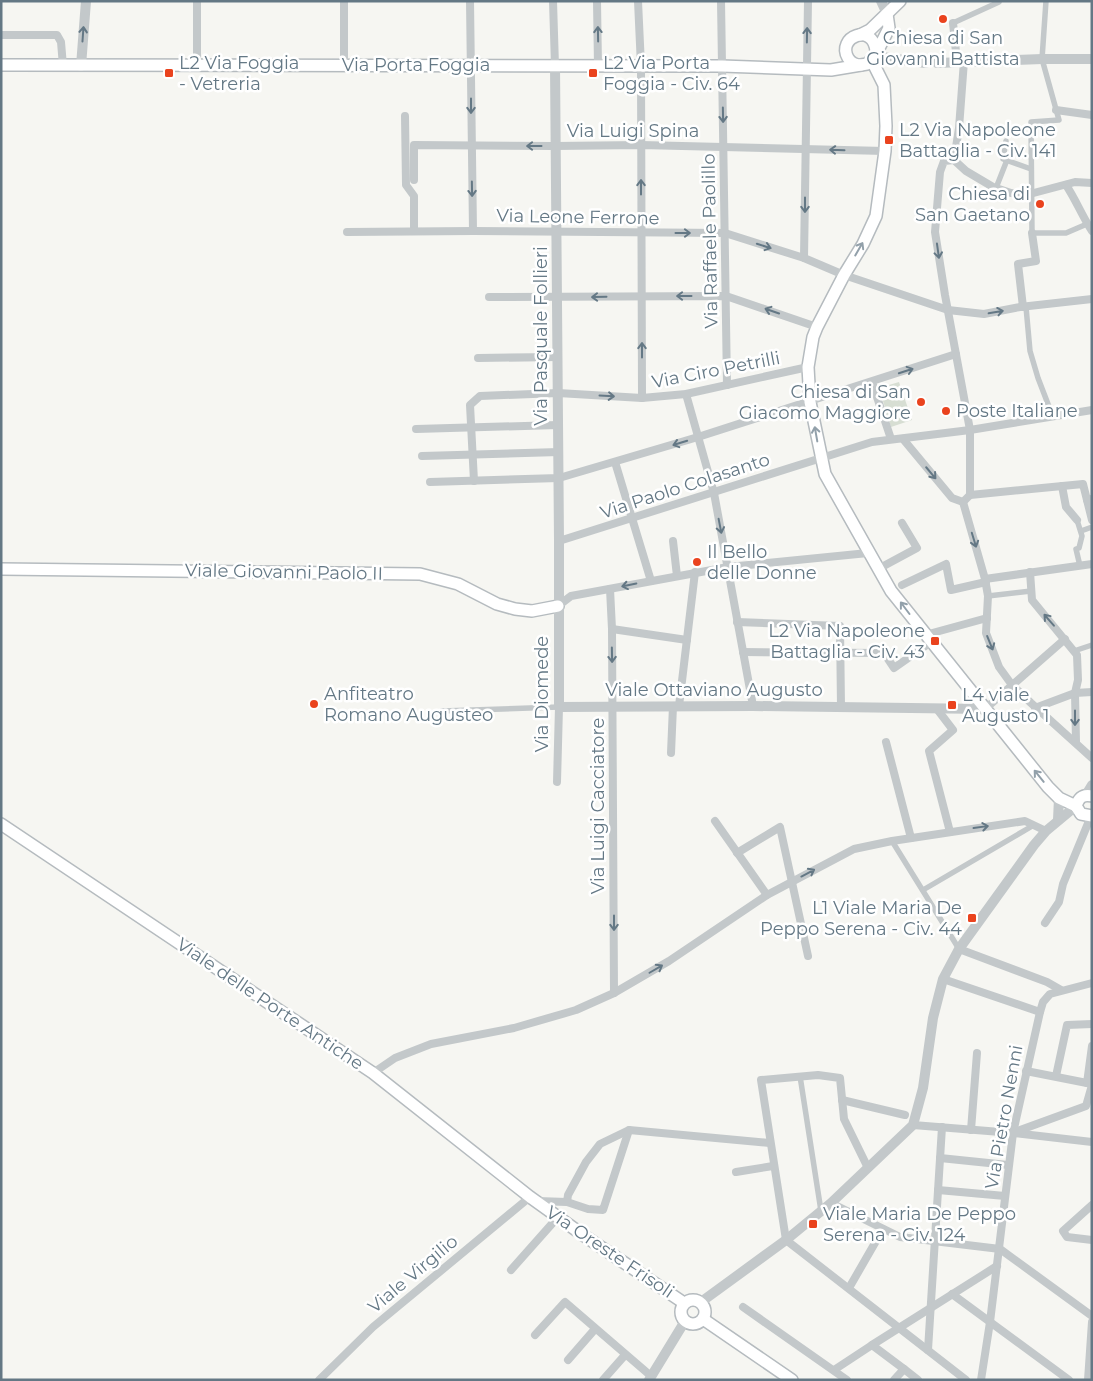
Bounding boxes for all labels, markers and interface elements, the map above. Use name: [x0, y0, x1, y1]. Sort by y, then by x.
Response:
marker: Chiesa di San Giovanni Battista: [937, 13, 949, 25]
one-way arrow: [79, 26, 88, 42]
one-way arrow: [593, 26, 603, 42]
one-way arrow: [803, 27, 812, 43]
place label: Chiesa di San Giovanni Battista: [866, 27, 1020, 70]
place label: L2 Via Foggia - Vetreria: [179, 52, 299, 95]
place label: L2 Via Porta Foggia - Civ. 64: [603, 52, 740, 95]
street label: Via Porta Foggia: [342, 54, 490, 76]
marker: L2 Via Foggia - Vetreria: [163, 67, 175, 79]
marker: L2 Via Porta Foggia - Civ. 64: [587, 67, 599, 79]
one-way arrow: [466, 97, 476, 113]
one-way arrow: [718, 106, 728, 123]
place label: L2 Via Napoleone Battaglia - Civ. 141: [899, 119, 1057, 162]
street label: Via Luigi Spina: [567, 120, 699, 142]
marker: L2 Via Napoleone Battaglia - Civ. 141: [883, 134, 895, 146]
one-way arrow: [527, 141, 543, 151]
one-way arrow: [829, 145, 845, 154]
street label: Via Raffaele Paolillo: [697, 153, 723, 329]
one-way arrow: [636, 179, 646, 196]
one-way arrow: [467, 180, 477, 196]
place label: Chiesa di San Gaetano: [915, 183, 1030, 226]
one-way arrow: [800, 197, 809, 213]
marker: Chiesa di San Gaetano: [1034, 198, 1046, 210]
street label: Via Leone Ferrone: [496, 205, 660, 229]
one-way arrow: [674, 228, 691, 238]
one-way arrow: [756, 241, 772, 251]
one-way arrow: [855, 242, 865, 256]
one-way arrow: [933, 243, 943, 259]
street label: Via Pasquale Follieri: [530, 246, 552, 426]
one-way arrow: [676, 291, 692, 301]
one-way arrow: [592, 292, 608, 302]
one-way arrow: [764, 306, 780, 315]
one-way arrow: [988, 306, 1004, 316]
one-way arrow: [637, 342, 647, 358]
street label: Via Ciro Petrilli: [650, 347, 782, 393]
one-way arrow: [898, 365, 914, 375]
place label: Chiesa di San Giacomo Maggiore: [739, 381, 911, 424]
one-way arrow: [598, 391, 614, 400]
marker: Chiesa di San Giacomo Maggiore: [915, 396, 927, 408]
place label: Poste Italiane: [956, 400, 1078, 422]
marker: Poste Italiane: [940, 405, 952, 417]
one-way arrow: [810, 426, 820, 442]
one-way arrow: [673, 438, 689, 448]
street label: Via Paolo Colasanto: [598, 448, 772, 524]
one-way arrow: [926, 466, 937, 479]
one-way arrow: [716, 517, 726, 533]
one-way arrow: [969, 532, 979, 548]
place label: Il Bello delle Donne: [707, 541, 817, 584]
marker: Il Bello delle Donne: [691, 556, 703, 568]
street label: Viale Giovanni Paolo II: [185, 559, 383, 585]
one-way arrow: [622, 581, 638, 590]
one-way arrow: [899, 602, 910, 615]
one-way arrow: [1043, 613, 1055, 626]
place label: L2 Via Napoleone Battaglia - Civ. 43: [768, 620, 925, 663]
marker: L2 Via Napoleone Battaglia - Civ. 43: [929, 635, 941, 647]
one-way arrow: [986, 635, 995, 650]
street label: Via Diomede: [531, 636, 553, 752]
one-way arrow: [607, 647, 617, 663]
street label: Viale Ottaviano Augusto: [605, 679, 823, 701]
place label: Anfiteatro Romano Augusteo: [324, 683, 493, 726]
place label: L4 viale Augusto 1: [962, 684, 1050, 727]
marker: Anfiteatro Romano Augusteo: [308, 698, 320, 710]
marker: L4 viale Augusto 1: [946, 699, 958, 711]
one-way arrow: [1071, 709, 1080, 725]
street label: Via Luigi Cacciatore: [587, 718, 609, 894]
one-way arrow: [1033, 769, 1044, 782]
one-way arrow: [972, 822, 988, 832]
one-way arrow: [801, 868, 816, 878]
place label: L1 Viale Maria De Peppo Serena - Civ. 44: [760, 897, 962, 940]
marker: L1 Viale Maria De Peppo Serena - Civ. 44: [966, 912, 978, 924]
one-way arrow: [609, 914, 619, 931]
street label: Viale delle Porte Antiche: [172, 933, 368, 1075]
one-way arrow: [648, 963, 663, 973]
street label: Via Pietro Nenni: [980, 1043, 1028, 1191]
street label: Via Oreste Frisoli: [542, 1201, 678, 1303]
place label: Viale Maria De Peppo Serena - Civ. 124: [823, 1203, 1016, 1246]
marker: Viale Maria De Peppo Serena - Civ. 124: [807, 1218, 819, 1230]
street label: Viale Virgilio: [364, 1230, 462, 1318]

